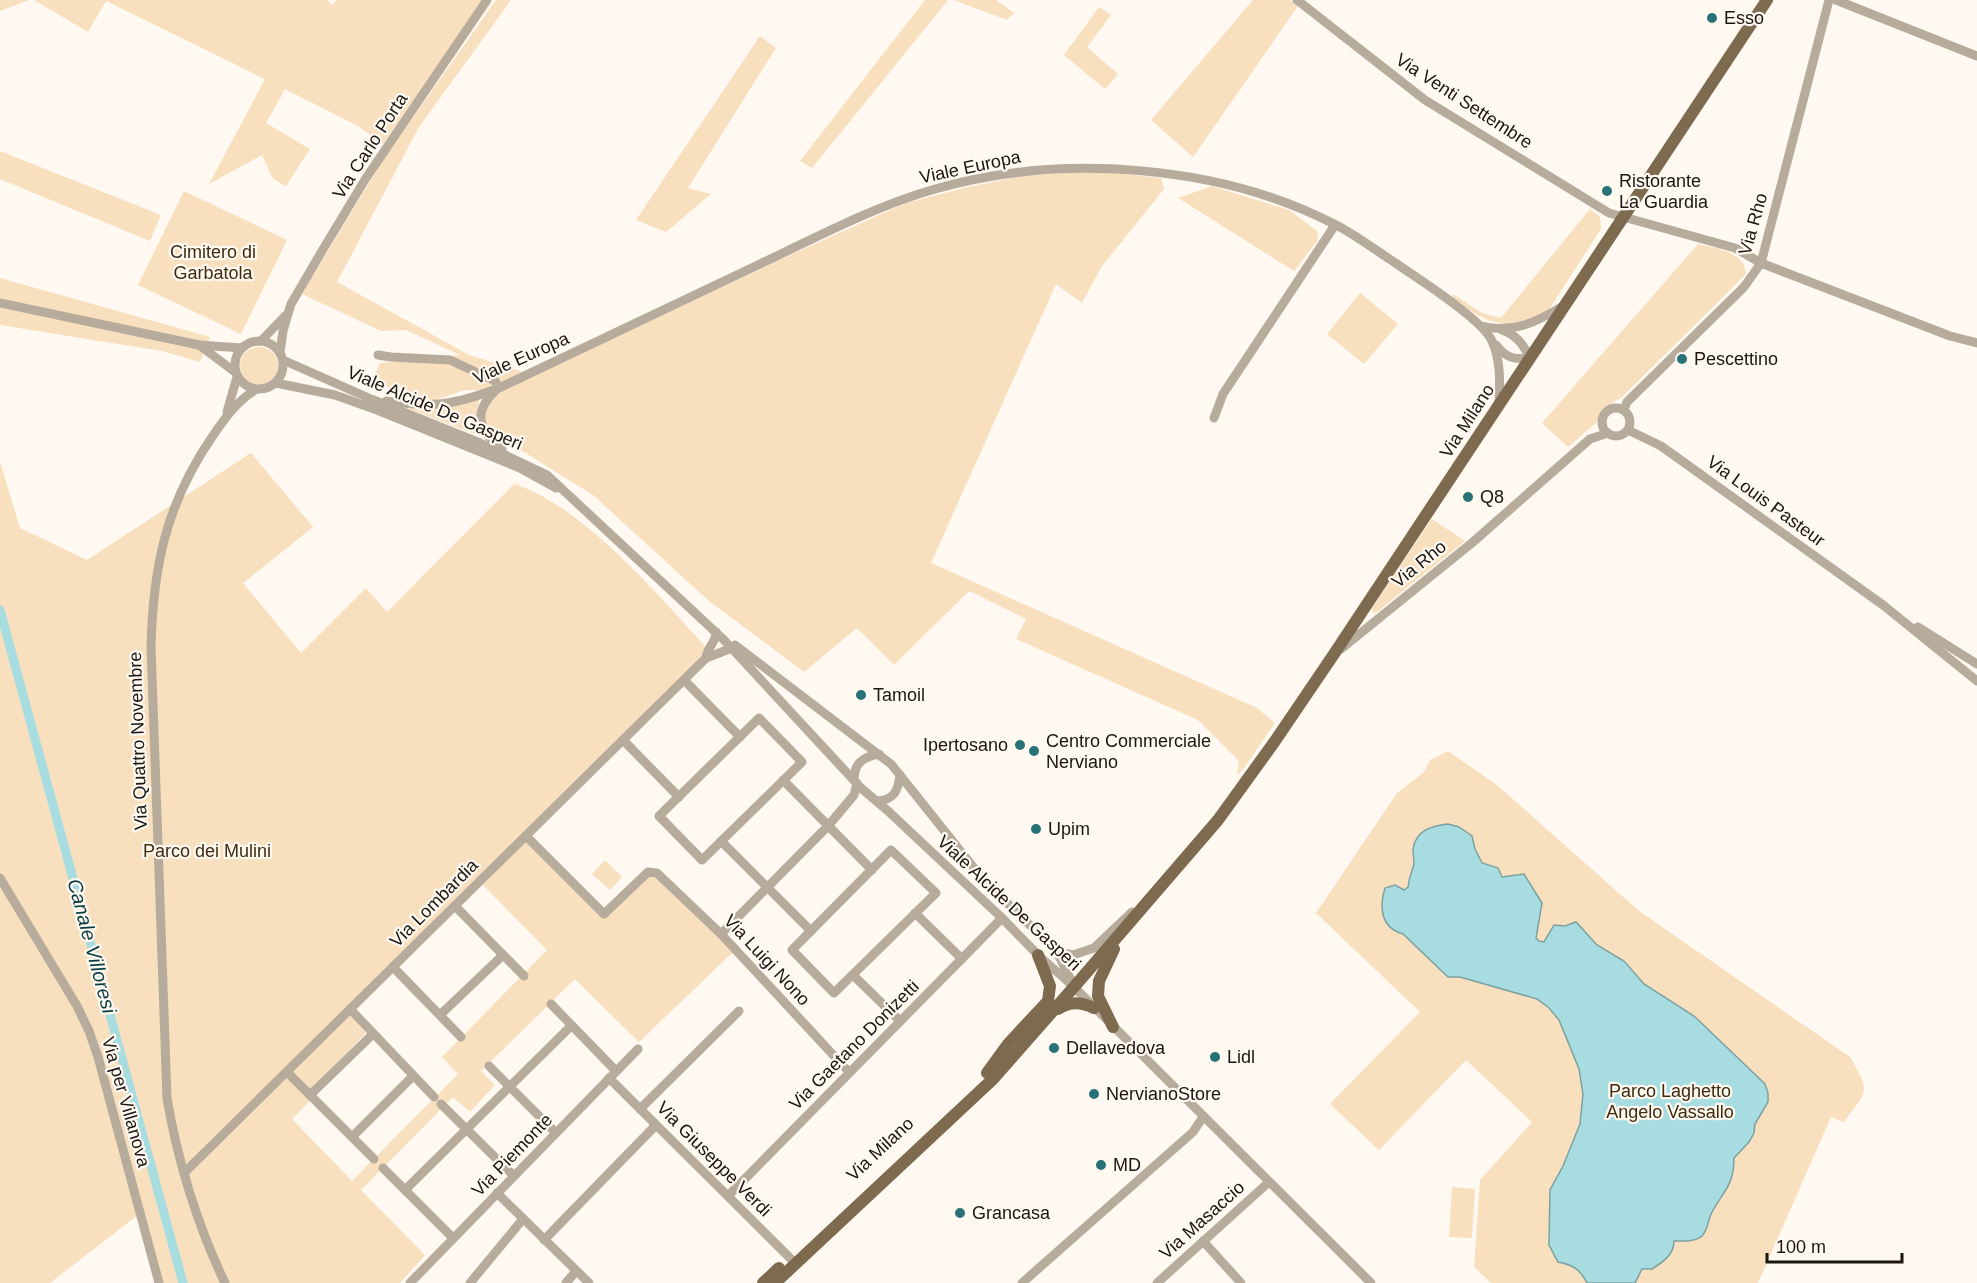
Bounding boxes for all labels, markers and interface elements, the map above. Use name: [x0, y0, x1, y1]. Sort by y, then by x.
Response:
place label: Esso: [1724, 8, 1764, 28]
marker: Esso: [1705, 11, 1719, 25]
street label: Via Venti Settembre: [1392, 49, 1536, 153]
street label: Via Carlo Porta: [328, 89, 412, 202]
street label: Viale Europa: [918, 146, 1023, 187]
place label: Ristorante La Guardia: [1619, 171, 1709, 212]
marker: Ristorante La Guardia: [1600, 184, 1614, 198]
street label: Via Rho: [1735, 191, 1771, 257]
park label: Cimitero di Garbatola: [170, 242, 256, 283]
street label: Viale Europa: [470, 328, 573, 388]
place label: Pescettino: [1694, 349, 1778, 369]
marker: Pescettino: [1675, 352, 1689, 366]
street label: Viale Alcide De Gasperi: [344, 362, 526, 454]
street label: Via Milano: [1436, 380, 1498, 462]
street label: Via Louis Pasteur: [1703, 452, 1829, 550]
place label: Q8: [1480, 487, 1504, 507]
marker: Q8: [1461, 490, 1475, 504]
street label: Via Rho: [1388, 536, 1450, 592]
street label: Via Quattro Novembre: [125, 651, 151, 831]
place label: Tamoil: [873, 685, 925, 705]
marker: Tamoil: [854, 688, 868, 702]
place label: Centro Commerciale Nerviano: [1046, 731, 1211, 772]
place label: Ipertosano: [923, 735, 1008, 755]
marker: Ipertosano: [1013, 738, 1027, 752]
marker: Centro Commerciale Nerviano: [1027, 744, 1041, 758]
place label: Upim: [1048, 819, 1090, 839]
marker: Upim: [1029, 822, 1043, 836]
street label: Viale Alcide De Gasperi: [933, 831, 1085, 975]
park label: Parco dei Mulini: [143, 841, 271, 861]
street label: Via Lombardia: [386, 854, 483, 951]
water label: Canale Villoresi: [63, 876, 121, 1016]
street label: Via Luigi Nono: [720, 910, 814, 1010]
street label: Via Gaetano Donizetti: [785, 976, 923, 1114]
street label: Via per Villanova: [98, 1035, 154, 1170]
place label: Dellavedova: [1066, 1038, 1166, 1058]
marker: Dellavedova: [1047, 1041, 1061, 1055]
place label: Lidl: [1227, 1047, 1255, 1067]
marker: Lidl: [1208, 1050, 1222, 1064]
park label: Parco Laghetto Angelo Vassallo: [1606, 1081, 1734, 1122]
place label: NervianoStore: [1106, 1084, 1221, 1104]
marker: NervianoStore: [1087, 1087, 1101, 1101]
street label: Via Giuseppe Verdi: [653, 1098, 775, 1220]
street label: Via Piemonte: [468, 1110, 556, 1200]
street label: Via Milano: [843, 1113, 917, 1185]
place label: MD: [1113, 1155, 1141, 1175]
marker: MD: [1094, 1158, 1108, 1172]
street label: Via Masaccio: [1156, 1177, 1248, 1263]
place label: Grancasa: [972, 1203, 1051, 1223]
marker: Grancasa: [953, 1206, 967, 1220]
scale bar: [1767, 1226, 1902, 1264]
text: 100 m: [1776, 1237, 1826, 1257]

